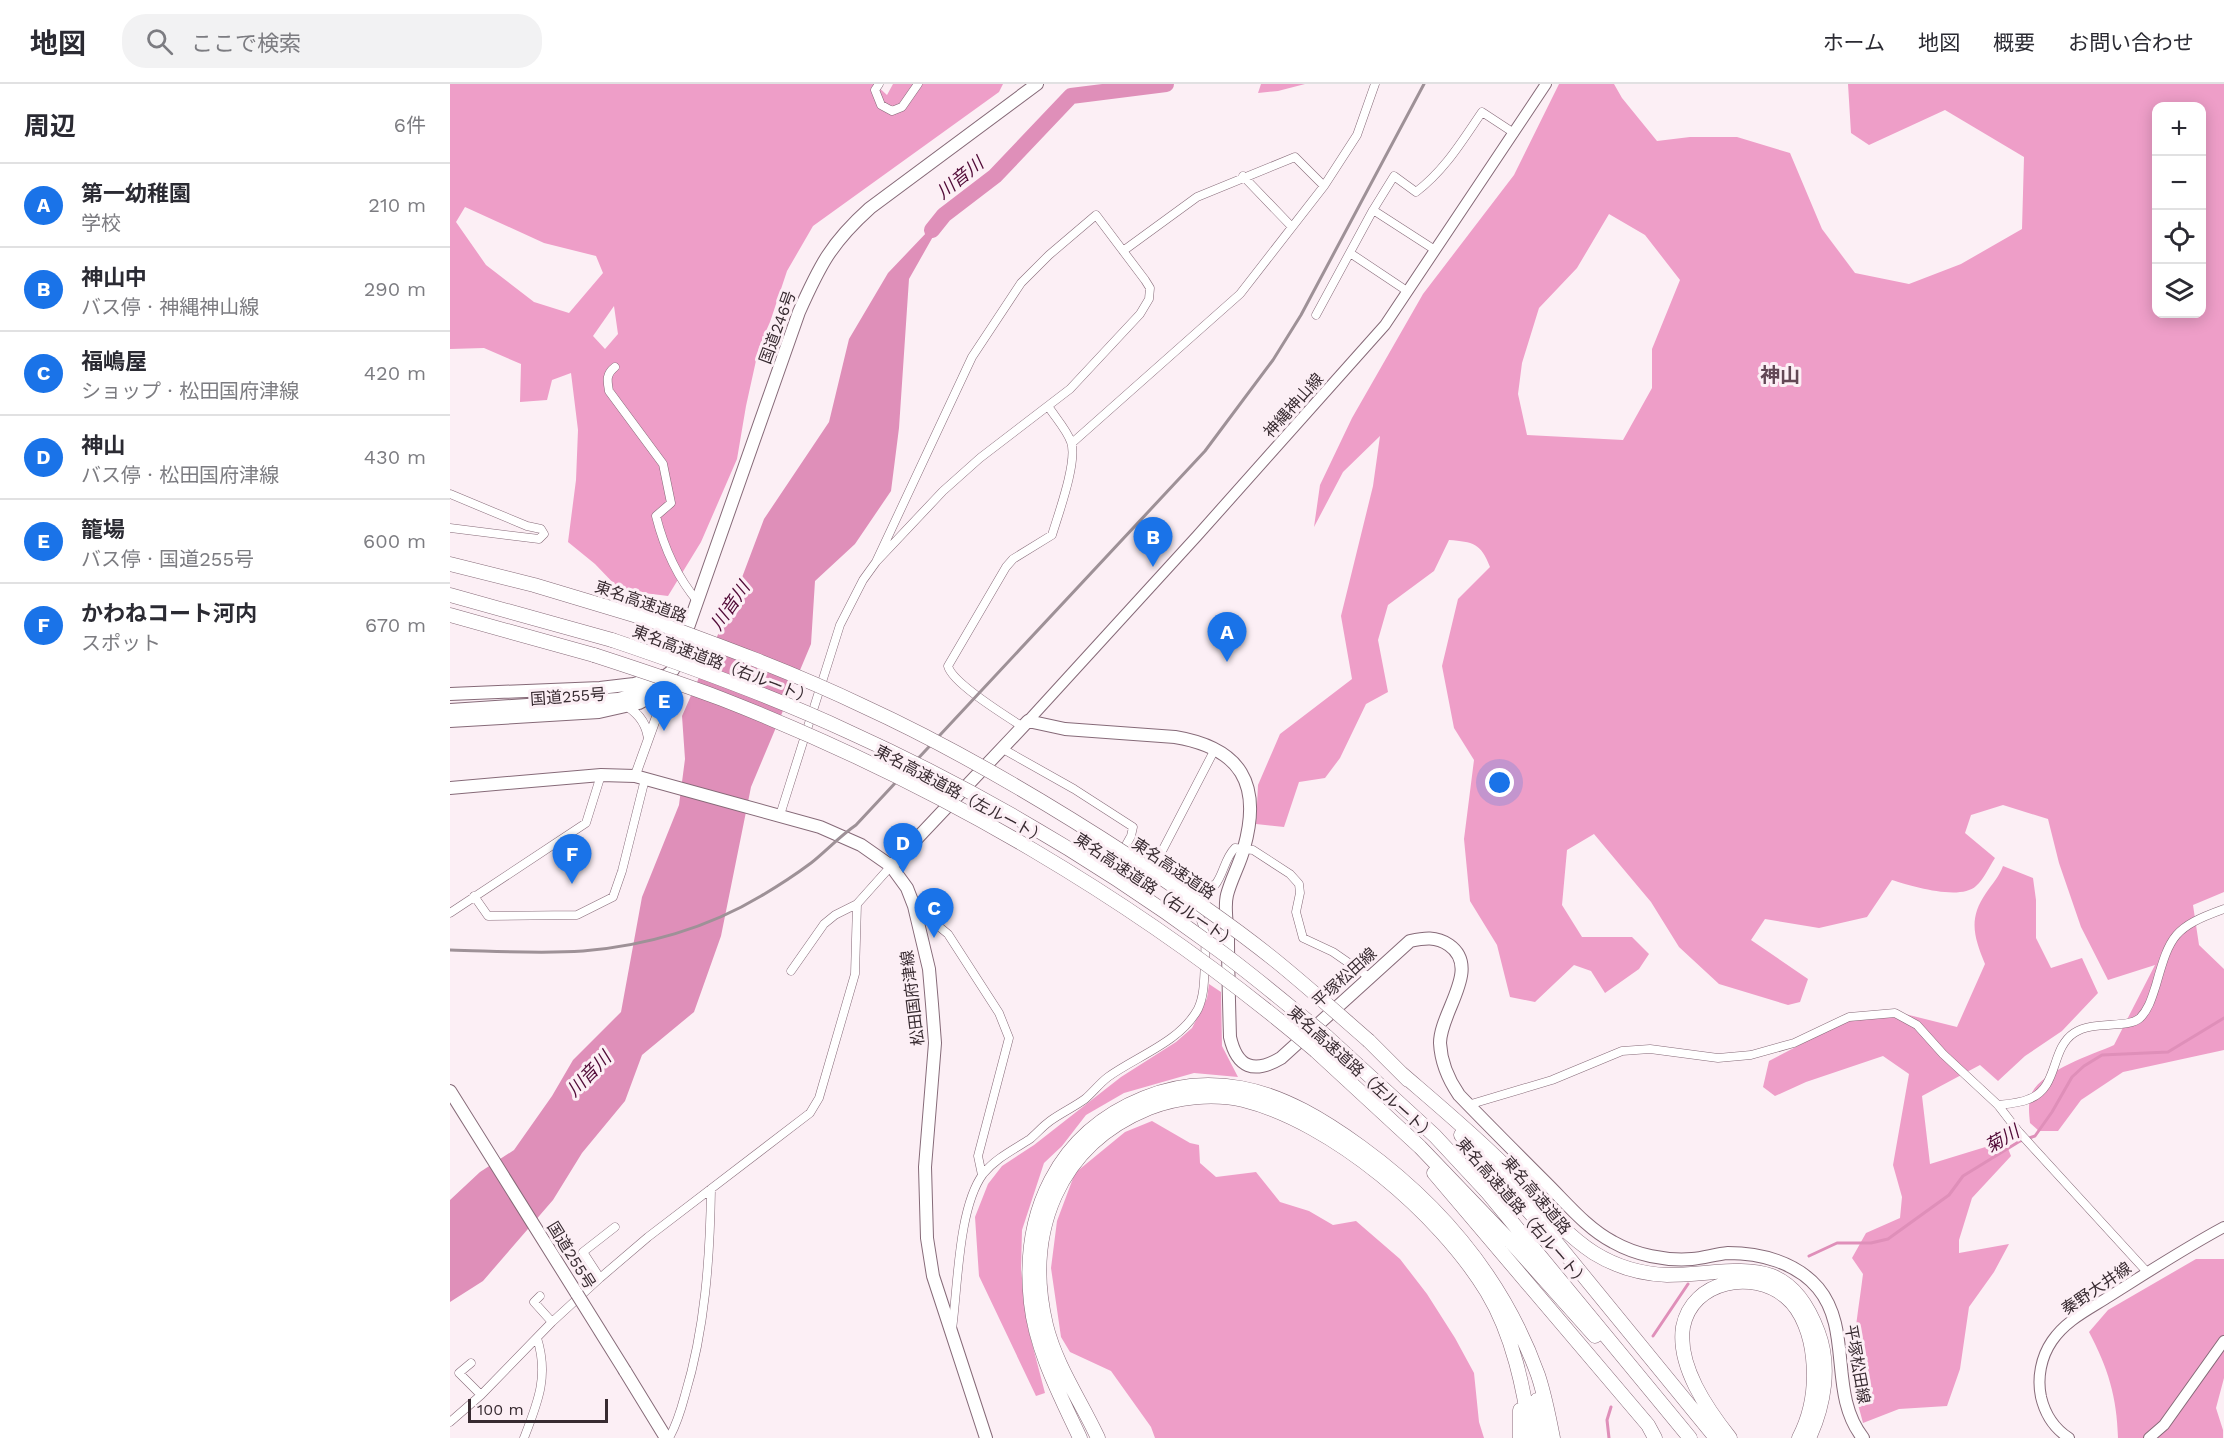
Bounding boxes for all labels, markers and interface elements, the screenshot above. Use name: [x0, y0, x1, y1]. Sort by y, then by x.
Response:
search box: [122, 14, 542, 68]
icon: search: [143, 25, 176, 58]
text: 地図: [30, 27, 86, 60]
text: ホーム: [1823, 30, 1885, 55]
text: 地図: [1918, 30, 1960, 55]
text: 概要: [1993, 30, 2035, 55]
text: お問い合わせ: [2068, 30, 2194, 55]
text: ここで検索: [191, 31, 301, 56]
map controls: [2152, 102, 2206, 318]
button: +: [2152, 102, 2206, 156]
text: 周辺: [24, 111, 76, 141]
text: 6件: [394, 113, 426, 137]
water label: 川音川: [932, 151, 989, 203]
button: −: [2152, 156, 2206, 210]
text: 第一幼稚園: [81, 181, 191, 206]
text: A: [37, 193, 50, 217]
text: 210 m: [368, 193, 426, 217]
button: locate: [2152, 210, 2206, 264]
text: 学校: [81, 211, 121, 235]
button: layers: [2152, 264, 2206, 318]
text: 神山中: [81, 265, 147, 290]
text: B: [37, 277, 50, 301]
text: 290 m: [364, 277, 426, 301]
street label: 国道246号: [755, 288, 799, 366]
text: バス停 · 神縄神山線: [81, 295, 259, 319]
text: 福嶋屋: [81, 349, 147, 374]
text: C: [37, 361, 50, 385]
text: 420 m: [364, 361, 426, 385]
district label: 神山: [1760, 363, 1800, 387]
street label: 神縄神山線: [1260, 369, 1327, 441]
text: ショップ · 松田国府津線: [81, 379, 299, 403]
text: 神山: [81, 433, 125, 458]
text: D: [36, 445, 51, 469]
text: 430 m: [364, 445, 426, 469]
text: バス停 · 松田国府津線: [81, 463, 279, 487]
text: 籠場: [81, 517, 125, 542]
pin: B: [1134, 518, 1172, 567]
text: E: [37, 529, 50, 553]
text: 600 m: [363, 529, 426, 553]
text: バス停 · 国道255号: [81, 547, 254, 571]
water label: 川音川: [706, 576, 755, 634]
street label: 東名高速道路: [592, 577, 689, 626]
text: かわねコート河内: [81, 601, 257, 626]
pin: A: [1208, 612, 1246, 662]
text: F: [37, 613, 50, 637]
text: 670 m: [365, 613, 426, 637]
street label: 東名高速道路（右ルート）: [630, 621, 816, 708]
text: スポット: [81, 631, 161, 655]
pin: E: [644, 682, 684, 731]
street label: 国道255号: [529, 684, 607, 709]
street label: 東名高速道路（左ルート）: [872, 741, 1050, 848]
your location: [1485, 768, 1514, 797]
pin: D: [884, 824, 922, 873]
street label: 東名高速道路（右ルート）: [1071, 829, 1241, 952]
pin: F: [552, 834, 592, 884]
street label: 東名高速道路: [1129, 834, 1219, 903]
pin: C: [914, 888, 954, 938]
street label: 平塚松田線: [1308, 944, 1380, 1011]
street label: 松田国府津線: [897, 949, 928, 1047]
street label: 東名高速道路（左ルート）: [1284, 1002, 1439, 1145]
water label: 川音川: [562, 1045, 616, 1100]
water label: 菊川: [1981, 1119, 2024, 1157]
street label: 東名高速道路（右ルート）: [1452, 1134, 1593, 1291]
street label: 東名高速道路: [1498, 1152, 1575, 1238]
street label: 国道255号: [543, 1218, 600, 1293]
street label: 秦野大井線: [2058, 1258, 2135, 1319]
street label: 平塚松田線: [1841, 1323, 1874, 1405]
scale bar: [468, 1396, 608, 1424]
text: 100 m: [477, 1400, 524, 1419]

